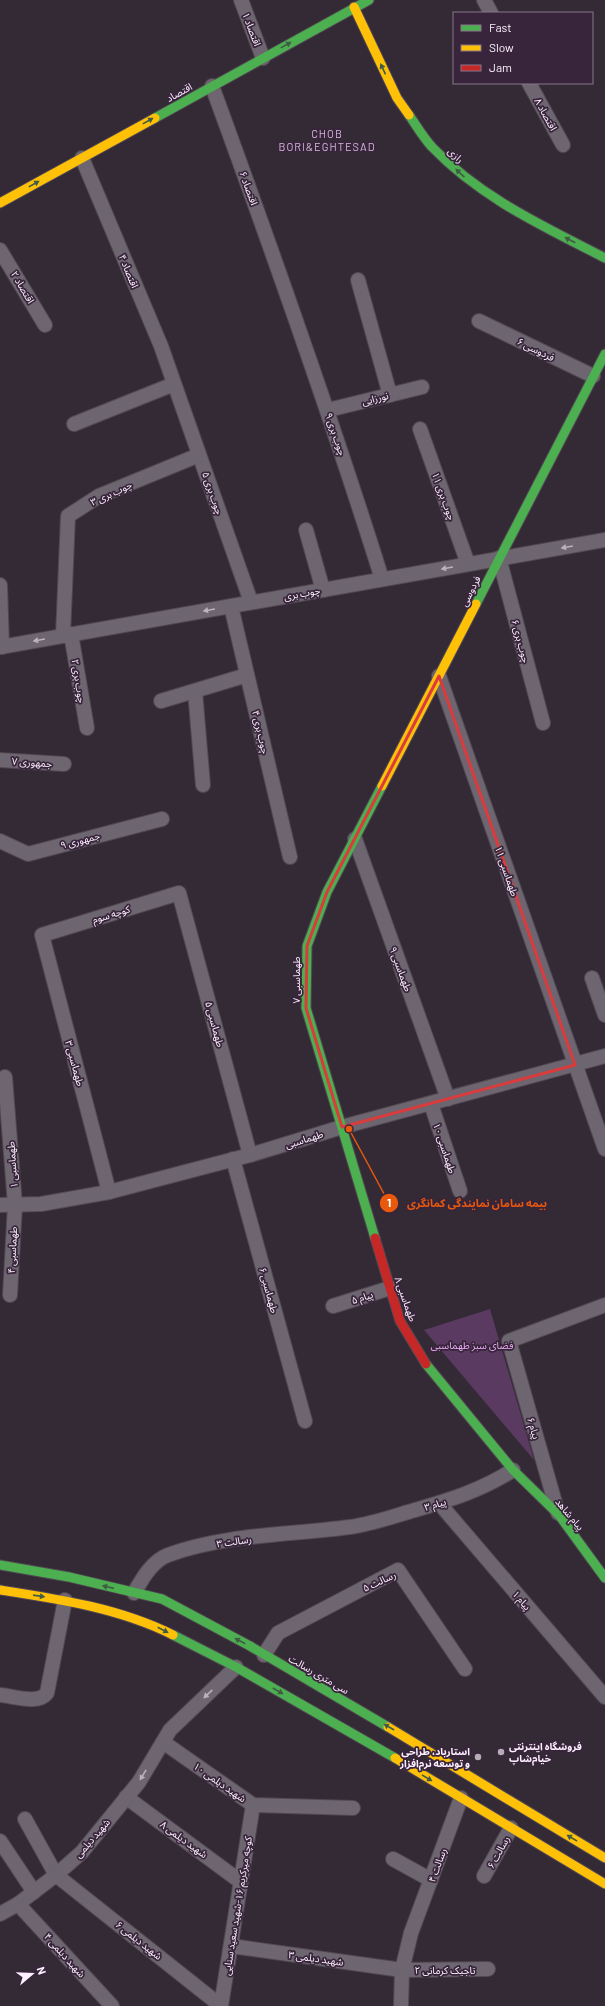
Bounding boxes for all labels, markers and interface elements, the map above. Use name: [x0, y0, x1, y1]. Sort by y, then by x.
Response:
street label: ۱ اقتصاد: [240, 10, 264, 48]
legend: [453, 12, 593, 84]
text: Fast: [489, 20, 512, 34]
text: Slow: [489, 40, 514, 54]
one-way arrow: [280, 42, 292, 49]
text: Jam: [489, 60, 512, 74]
one-way arrow: [380, 63, 386, 75]
street label: اقتصاد: [164, 80, 194, 104]
street label: ۸ اقتصاد: [532, 96, 560, 132]
one-way arrow: [142, 118, 154, 125]
district label: CHOB BORI&EGHTESAD: [279, 127, 375, 153]
street label: رازی: [445, 145, 467, 166]
street label: ۶ اقتصاد: [237, 169, 261, 207]
one-way arrow: [455, 169, 464, 178]
one-way arrow: [28, 181, 40, 188]
one-way arrow: [565, 237, 576, 243]
street label: ۴ اقتصاد: [117, 252, 141, 290]
street label: ۲ اقتصاد: [9, 269, 37, 305]
street label: فردوسی ۶: [515, 335, 557, 364]
street label: نورزایی: [360, 389, 390, 408]
street label: ۹ چوب بری: [322, 411, 349, 457]
street label: ۵ چوب بری: [199, 470, 226, 516]
street label: ۱۱ چوب بری: [429, 470, 458, 522]
street label: ۳ چوب بری: [88, 478, 134, 509]
one-way arrow: [560, 544, 573, 550]
one-way arrow: [441, 565, 453, 571]
street label: فردوسی: [457, 573, 484, 609]
street label: چوب بری: [283, 584, 321, 603]
one-way arrow: [203, 607, 215, 613]
street label: ۶ چوب بری: [508, 618, 533, 664]
one-way arrow: [33, 637, 46, 643]
street label: ۲ چوب بری: [69, 658, 88, 704]
street label: ۴ چوب بری: [249, 709, 272, 755]
street label: ۷ جمهوری: [11, 755, 53, 770]
street label: ۹ جمهوری: [59, 829, 101, 852]
street label: ۱۱ طهماسبی: [493, 844, 521, 898]
street label: کوچه سوم: [91, 902, 133, 928]
street label: ۹ طهماسبی: [387, 945, 415, 993]
street label: ۷ طهماسبی: [290, 956, 302, 1003]
street label: ۵ طهماسبی: [203, 1000, 227, 1048]
street label: ۳ طهماسبی: [63, 1039, 87, 1087]
street label: ۱۰ طهماسبی: [431, 1121, 459, 1175]
street label: طهماسبی: [284, 1127, 325, 1150]
street label: ۱ طهماسبی: [4, 1141, 20, 1189]
callout: بیمه سامان نمایندگی کمانگری: [379, 1191, 555, 1214]
text: 1: [387, 1195, 391, 1209]
text: بیمه سامان نمایندگی کمانگری: [407, 1196, 547, 1210]
street label: ۴ طهماسبی: [5, 1226, 19, 1274]
street label: ۶ طهماسبی: [257, 1266, 281, 1314]
street label: ۸ طهماسبی: [393, 1275, 419, 1323]
street label: ۵ پیام: [350, 1288, 375, 1309]
park label: فضای سبز طهماسبی: [431, 1339, 514, 1352]
street label: ۶ پیام: [522, 1416, 543, 1441]
street label: ۳ پیام: [423, 1495, 448, 1516]
street label: پیام شاهد: [551, 1495, 587, 1534]
street label: ۳ رسالت: [216, 1533, 253, 1550]
street label: ۵ رسالت: [360, 1568, 398, 1595]
one-way arrow: [101, 1583, 114, 1589]
street label: ۱ پیام: [508, 1588, 534, 1614]
one-way arrow: [32, 1593, 45, 1599]
one-way arrow: [158, 1627, 169, 1633]
one-way arrow: [234, 1638, 246, 1644]
street label: سی متری رسالت: [286, 1652, 351, 1697]
one-way arrow: [272, 1688, 284, 1695]
one-way arrow: [203, 1689, 212, 1698]
one-way arrow: [383, 1724, 394, 1731]
place label: فروشگاه اینترنتی خیام‌شاپ: [509, 1740, 582, 1766]
place label: استارباد، طراحی و توسعه نرم‌افزار: [399, 1745, 470, 1771]
marker: فروشگاه اینترنتی خیام‌شاپ: [496, 1747, 506, 1757]
marker: استارباد، طراحی و توسعه نرم‌افزار: [473, 1752, 483, 1762]
street label: ۱۰ شهید دیلمی: [191, 1759, 249, 1805]
one-way arrow: [140, 1769, 147, 1781]
one-way arrow: [421, 1774, 433, 1781]
street label: شهید دیلمی: [72, 1816, 112, 1860]
street label: ۸ شهید دیلمی: [158, 1818, 210, 1860]
street label: ۶ رسالت: [484, 1833, 513, 1871]
one-way arrow: [567, 1834, 577, 1842]
street label: کوچه میرکریم ۱۶-شهید سعید سنایی: [220, 1835, 256, 1977]
street label: ۴ رسالت: [425, 1846, 450, 1884]
street label: ۶ شهید دیلمی: [113, 1918, 165, 1962]
street label: ۴ شهید دیلمی: [42, 1930, 88, 1980]
street label: شهید دیلمی ۳: [288, 1948, 345, 1968]
north arrow: [12, 1954, 52, 1994]
street label: تاجیک کرمانی ۲: [415, 1964, 476, 1977]
text: N: [35, 1965, 49, 1976]

